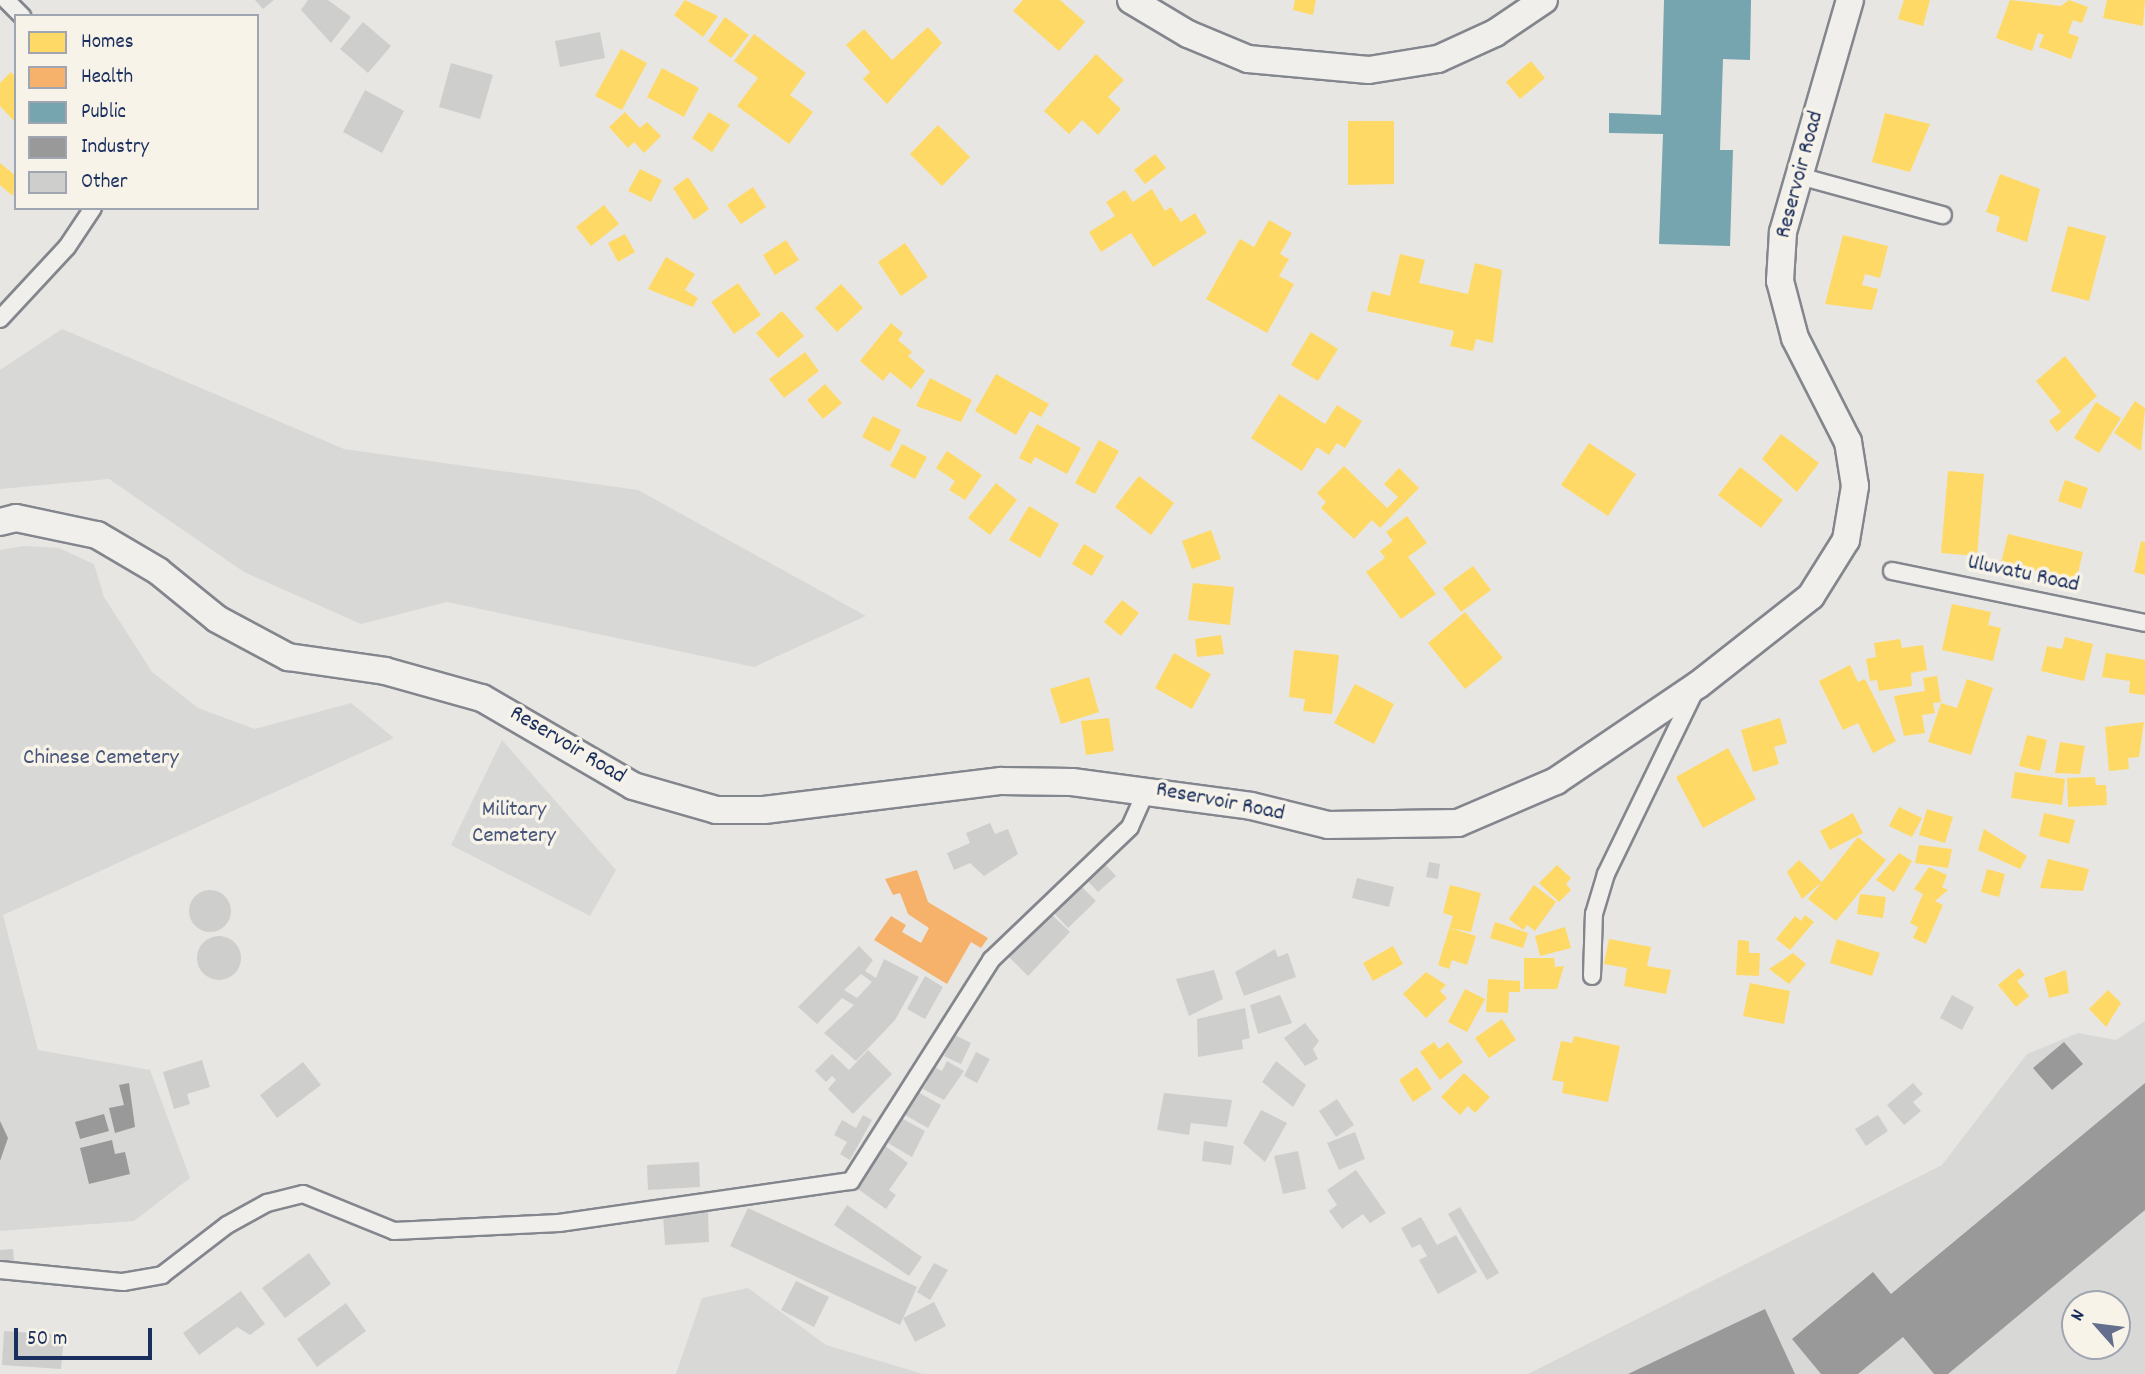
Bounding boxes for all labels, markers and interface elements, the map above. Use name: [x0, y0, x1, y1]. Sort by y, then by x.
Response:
legend: [14, 14, 259, 210]
text: Homes: [81, 28, 134, 58]
text: Health: [81, 63, 133, 93]
text: Public: [81, 98, 126, 128]
street label: Reservoir Road: [1771, 108, 1831, 242]
text: Industry: [81, 133, 149, 163]
text: Other: [81, 168, 127, 198]
street label: Uluvatu Road: [1965, 550, 2081, 600]
street label: Reservoir Road: [504, 701, 630, 791]
park label: Chinese Cemetery: [23, 745, 179, 773]
street label: Reservoir Road: [1153, 777, 1287, 829]
park label: Military Cemetery: [472, 797, 556, 851]
north arrow: [2061, 1290, 2131, 1360]
text: N: [2065, 1305, 2093, 1326]
scale bar: [18, 1314, 156, 1358]
text: 50 m: [27, 1325, 67, 1355]

